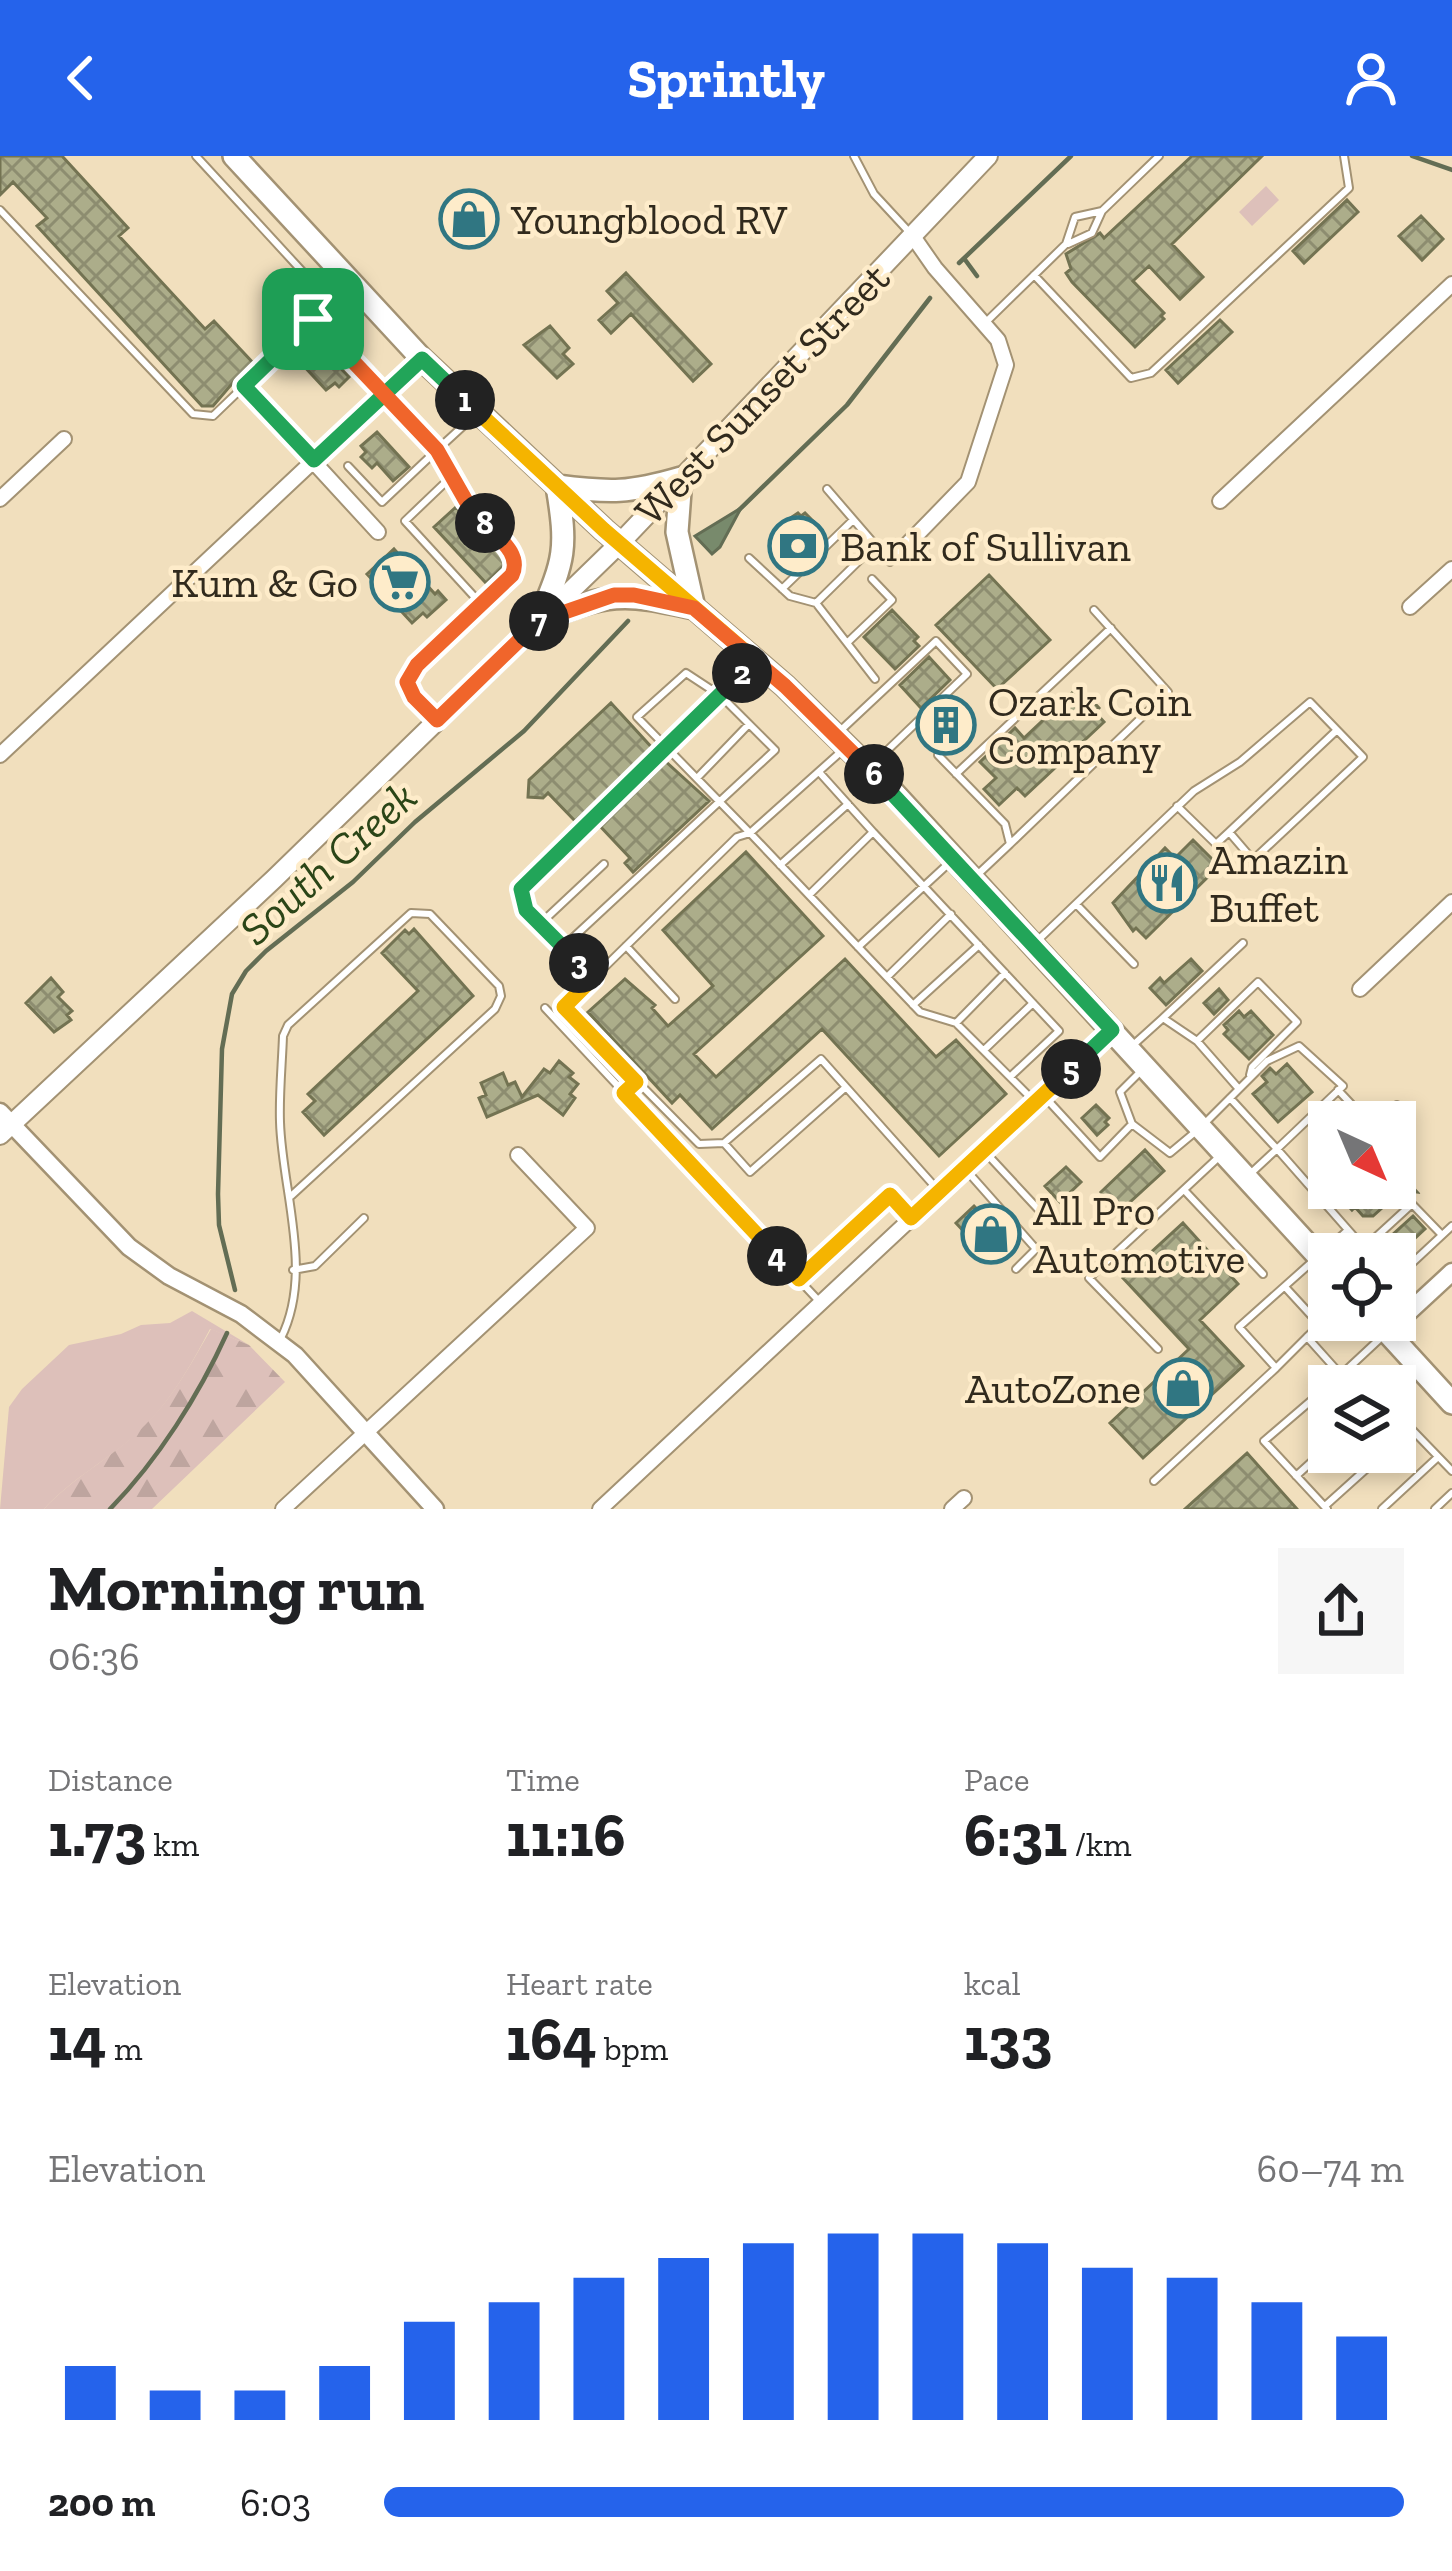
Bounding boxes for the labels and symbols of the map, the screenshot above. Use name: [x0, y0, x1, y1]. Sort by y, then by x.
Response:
shop icon: Youngblood RV: [438, 188, 500, 250]
place label: Youngblood RV: [510, 194, 788, 245]
street label: West Sunset Street: [624, 252, 900, 536]
pin: [262, 268, 364, 370]
pin: 1: [435, 370, 495, 430]
pin: 8: [455, 493, 515, 553]
bank icon: Bank of Sullivan: [767, 515, 829, 577]
place label: Bank of Sullivan: [840, 521, 1131, 572]
supermarket icon: Kum & Go: [369, 551, 431, 613]
place label: Kum & Go: [171, 557, 358, 608]
pin: 7: [509, 591, 569, 651]
pin: 2: [712, 643, 772, 703]
place label: Ozark Coin Company: [988, 676, 1192, 775]
building icon: Ozark Coin Company: [915, 694, 977, 756]
pin: 6: [844, 744, 904, 804]
water label: South Creek: [228, 770, 428, 956]
place label: Amazin Buffet: [1209, 834, 1348, 933]
restaurant icon: Amazin Buffet: [1136, 852, 1198, 914]
pin: 3: [549, 933, 609, 993]
pin: 5: [1041, 1039, 1101, 1099]
north arrow: [1308, 1101, 1416, 1209]
place label: All Pro Automotive: [1033, 1185, 1245, 1284]
shop icon: All Pro Automotive: [960, 1203, 1022, 1265]
pin: 4: [747, 1226, 807, 1286]
shop icon: AutoZone: [1152, 1357, 1214, 1419]
place label: AutoZone: [965, 1363, 1141, 1414]

